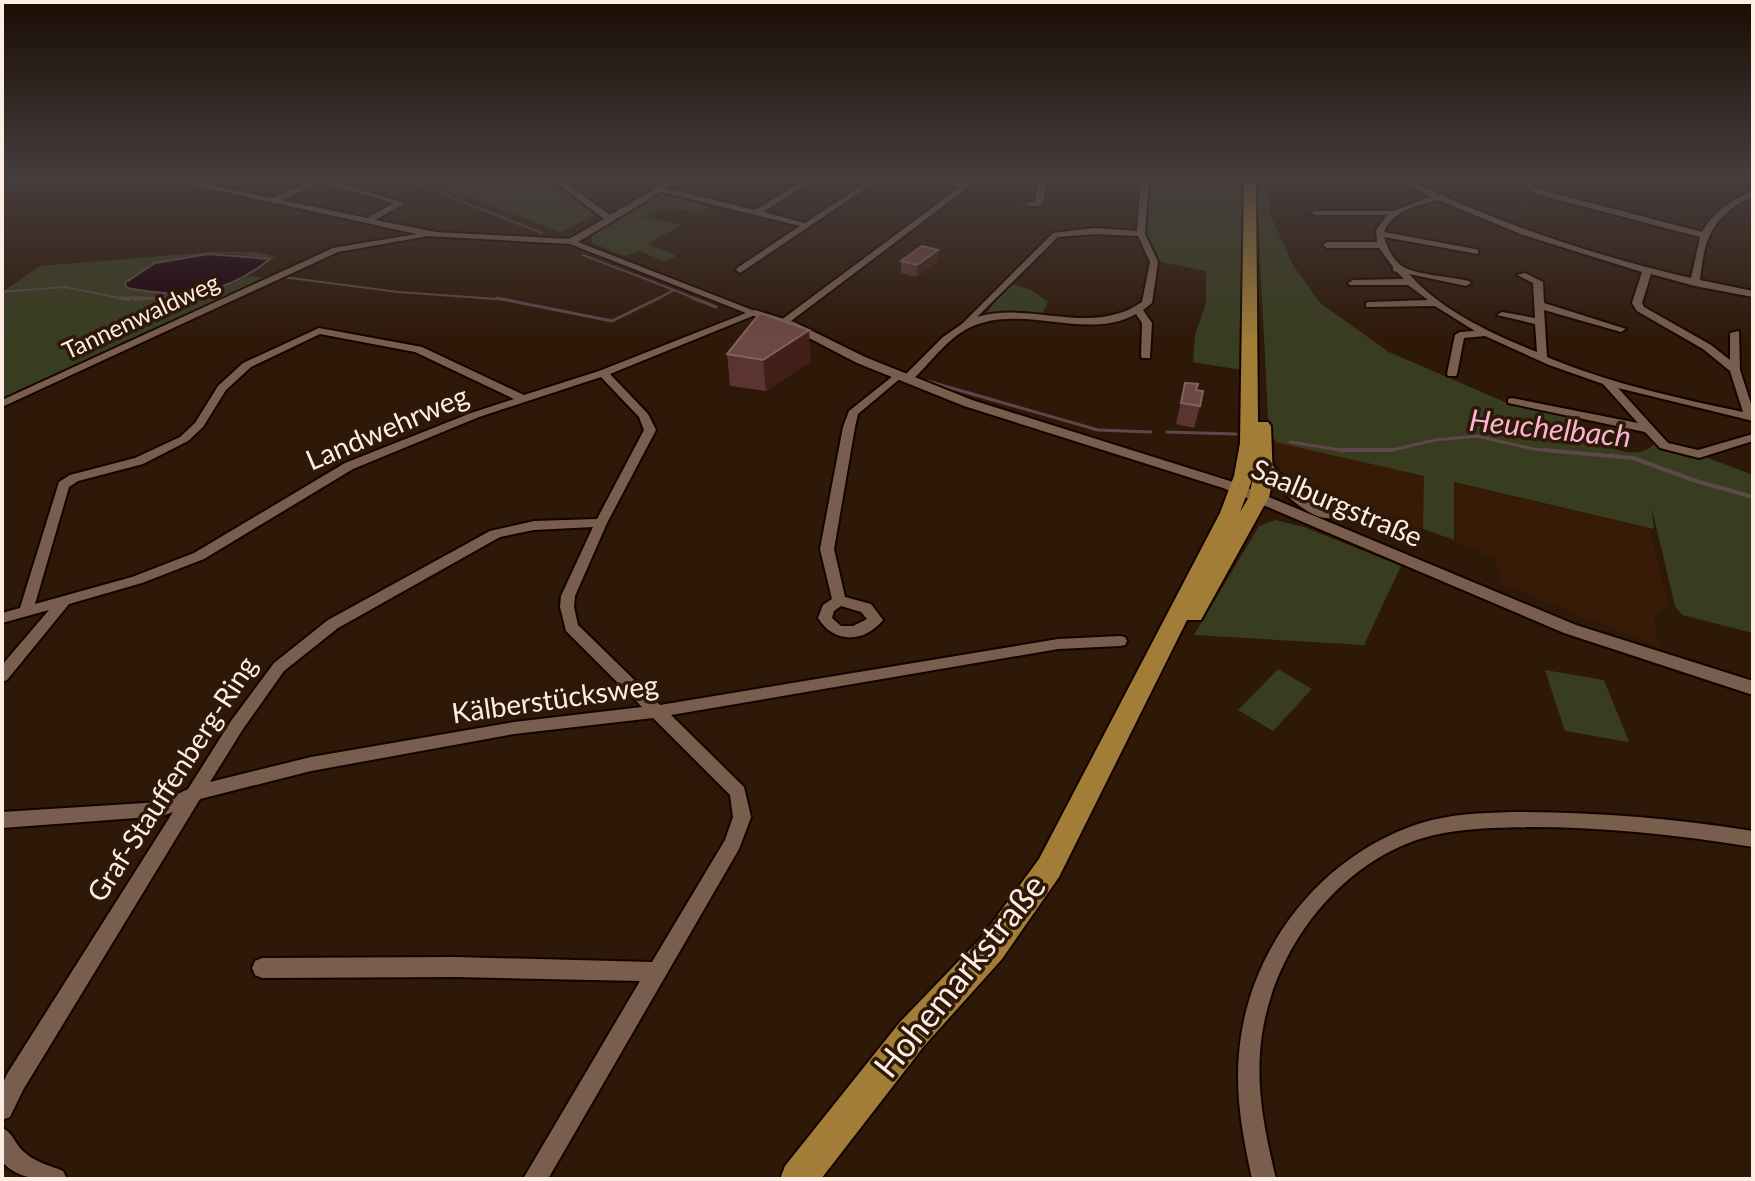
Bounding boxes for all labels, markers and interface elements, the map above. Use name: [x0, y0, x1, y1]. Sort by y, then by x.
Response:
street label: Tannenwaldweg: [57, 267, 223, 365]
street label: Landwehrweg: [300, 378, 473, 477]
water label: Heuchelbach: [1468, 401, 1633, 453]
street label: Saalburgstraße: [1247, 451, 1428, 553]
street label: Graf-Stauffenberg-Ring: [79, 649, 263, 908]
street label: Kälberstücksweg: [449, 667, 660, 729]
street label: Hohemarkstraße: [864, 865, 1053, 1085]

